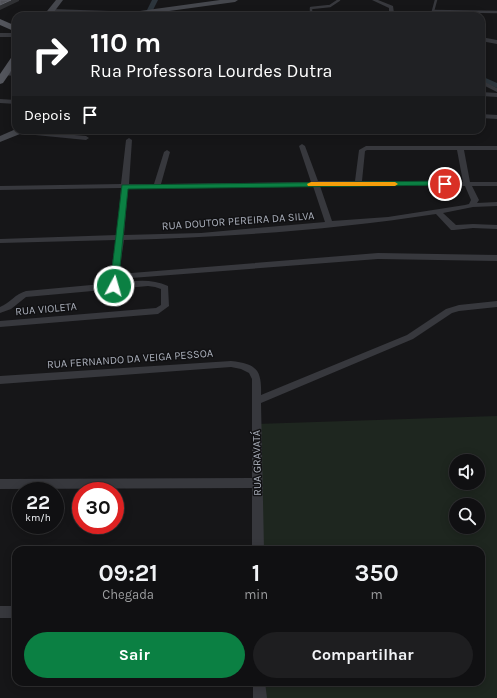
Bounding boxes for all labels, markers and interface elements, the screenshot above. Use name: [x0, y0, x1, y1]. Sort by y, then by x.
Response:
text: 110 m: [90, 26, 161, 59]
icon: right: [24, 28, 76, 80]
text: Rua Professora Lourdes Dutra: [90, 60, 333, 82]
icon: arrive: [79, 104, 101, 126]
text: Depois: [24, 106, 71, 124]
pin: [428, 167, 462, 201]
icon: arrive: [434, 173, 456, 195]
street label: RUA DOUTOR PEREIRA DA SILVA: [161, 209, 315, 233]
position arrow: [93, 265, 135, 307]
street label: RUA VIOLETA: [15, 300, 78, 318]
street label: RUA FERNANDO DA VEIGA PESSOA: [46, 347, 214, 371]
street label: RUA GRAVATÁ: [248, 429, 264, 496]
map controls: [449, 454, 485, 534]
button: sound: [449, 454, 485, 490]
speed limit sign: 30: [72, 482, 124, 534]
text: 22: [26, 491, 50, 514]
button: search: [449, 498, 485, 534]
text: km/h: [25, 512, 51, 524]
text: 09:21: [98, 559, 158, 587]
text: 1: [252, 559, 260, 587]
text: 350: [354, 559, 399, 587]
text: Chegada: [102, 587, 154, 602]
text: min: [244, 587, 268, 602]
text: m: [370, 587, 383, 602]
button: Sair: [24, 632, 245, 678]
button: Compartilhar: [253, 632, 473, 678]

